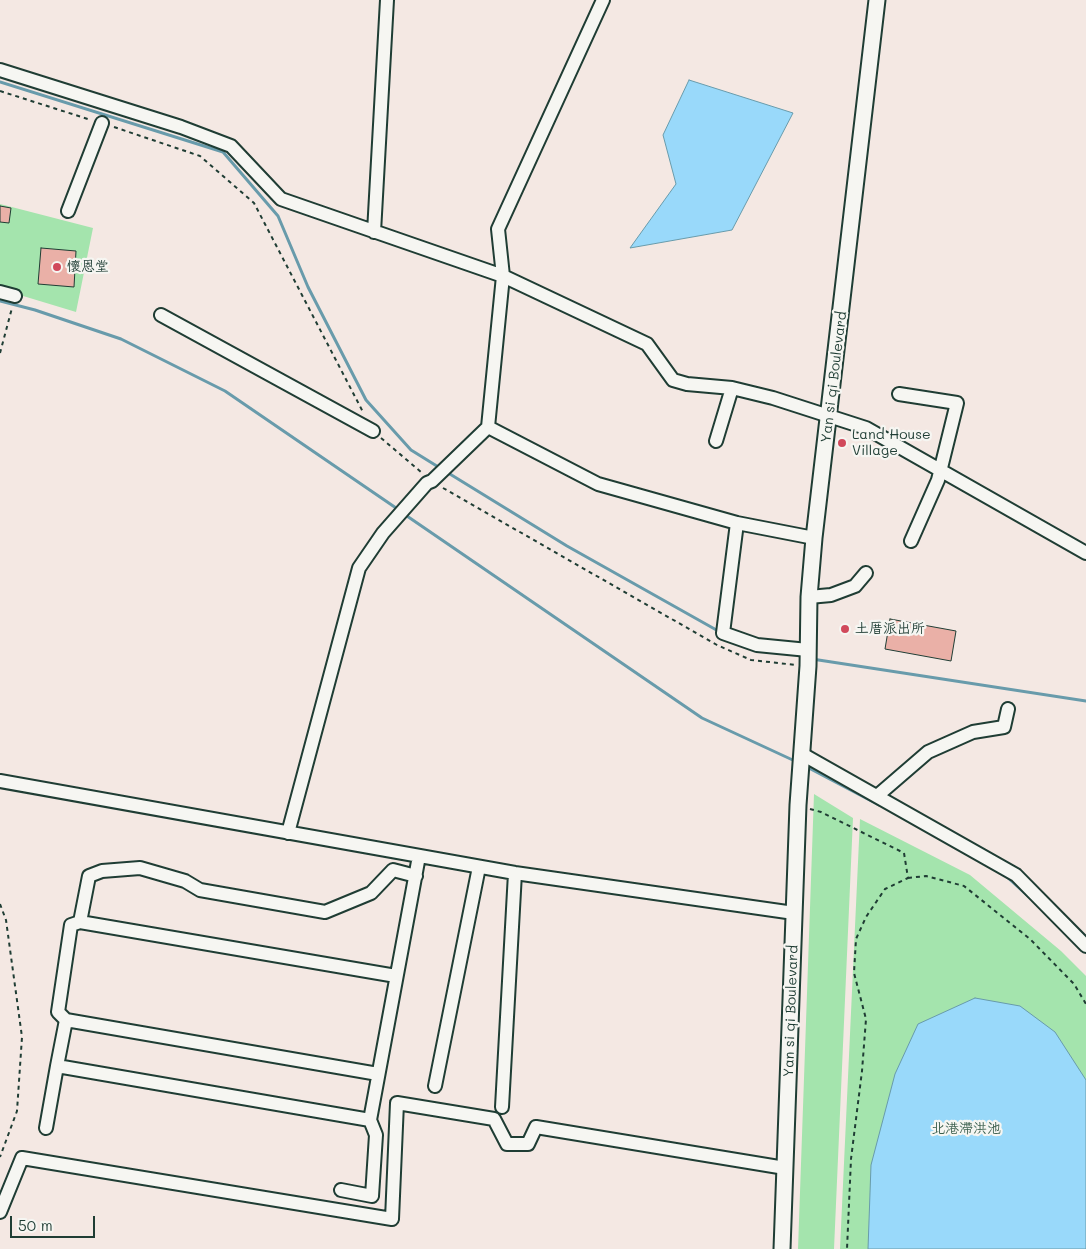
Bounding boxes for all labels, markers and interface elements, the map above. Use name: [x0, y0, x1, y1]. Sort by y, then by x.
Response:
place label: 懷恩堂: [67, 259, 109, 275]
marker: 懷恩堂: [51, 261, 63, 273]
street label: Yan si qi Boulevard: [818, 310, 850, 444]
place label: Land House Village: [852, 427, 931, 460]
marker: Land House Village: [836, 437, 848, 449]
place label: 土厝派出所: [855, 621, 925, 637]
marker: 土厝派出所: [839, 623, 851, 635]
street label: Yan si qi Boulevard: [780, 945, 802, 1077]
park label: 北港滯洪池: [931, 1121, 1001, 1137]
scale bar: [12, 1206, 98, 1238]
text: 50 m: [18, 1215, 53, 1235]

